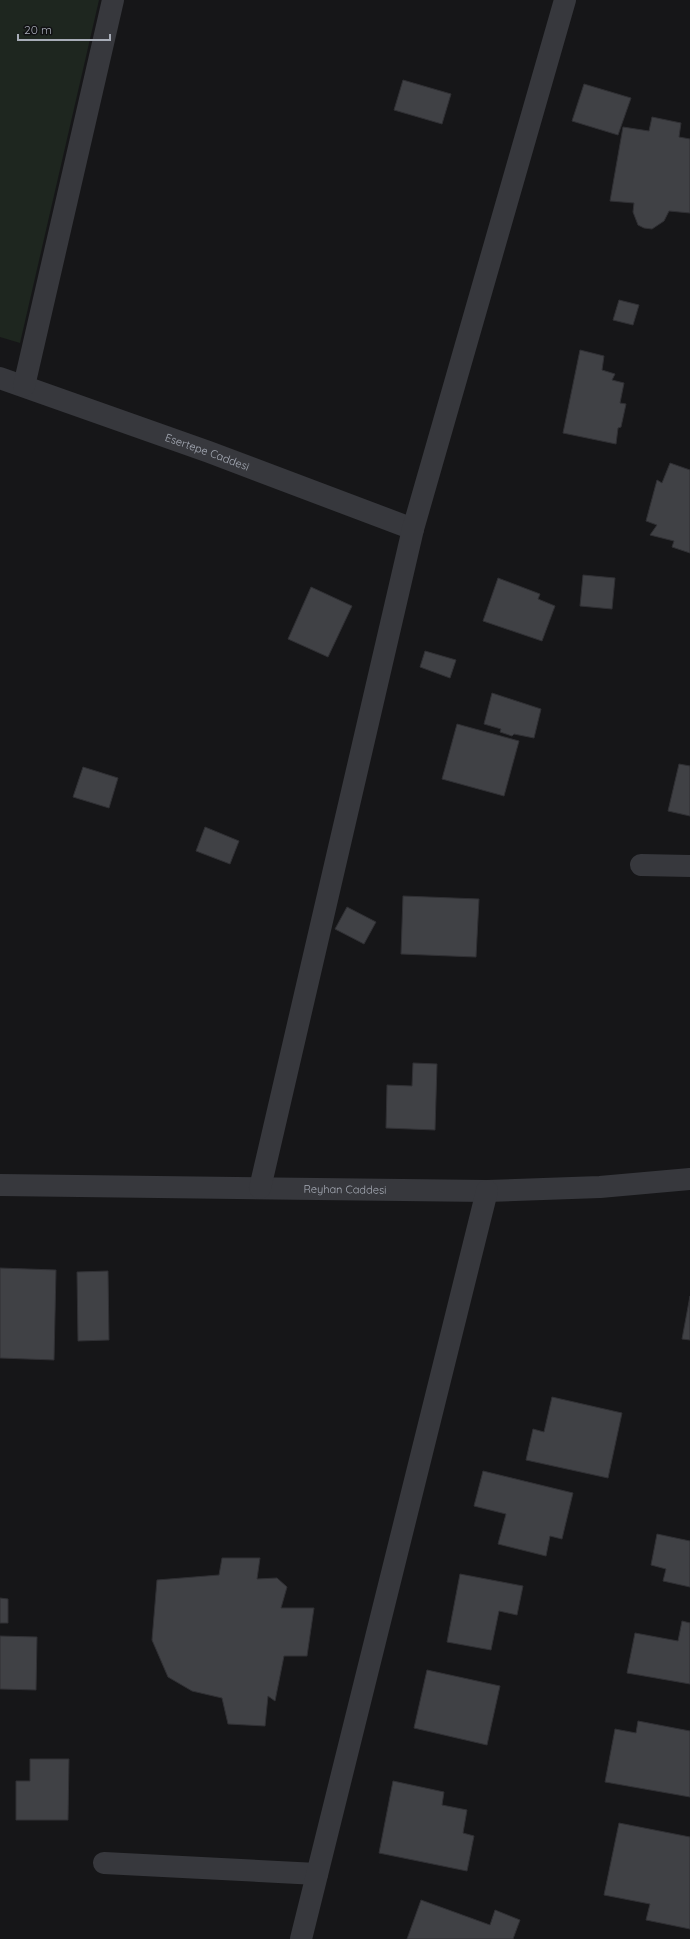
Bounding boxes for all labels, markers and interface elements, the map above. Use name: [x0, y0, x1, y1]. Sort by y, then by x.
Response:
scale bar: [18, 16, 110, 42]
text: 20 m: [24, 22, 52, 37]
street label: Esertepe Caddesi: [163, 430, 251, 474]
street label: Reyhan Caddesi: [303, 1182, 387, 1197]

